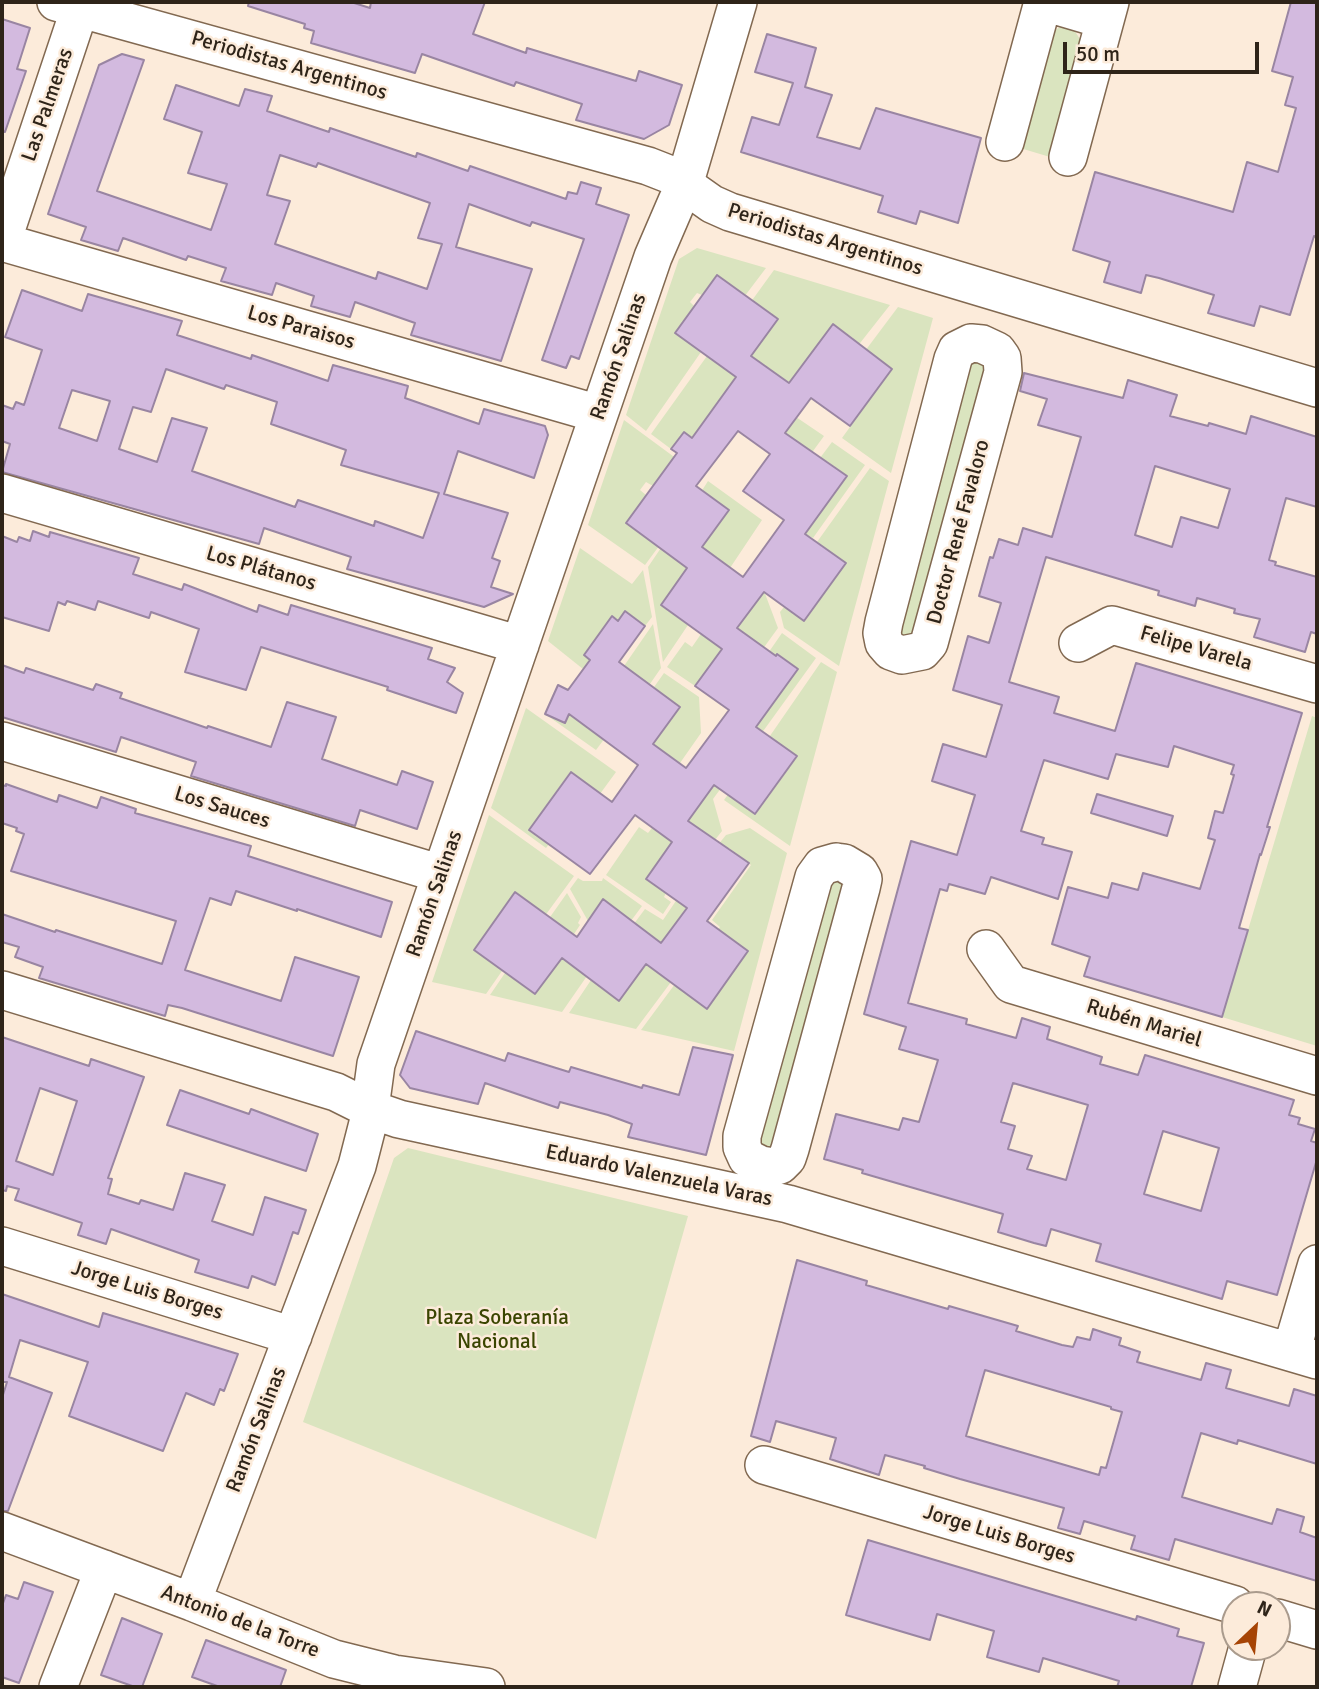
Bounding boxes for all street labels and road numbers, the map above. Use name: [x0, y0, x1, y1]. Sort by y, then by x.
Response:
street label: Periodistas Argentinos: [188, 26, 390, 106]
street label: Las Palmeras: [17, 45, 79, 165]
street label: Periodistas Argentinos: [724, 198, 926, 282]
street label: Ramón Salinas: [586, 290, 652, 424]
street label: Los Paraisos: [244, 301, 358, 355]
street label: Doctor René Favaloro: [922, 437, 996, 627]
street label: Los Plátanos: [203, 541, 319, 597]
street label: Felipe Varela: [1137, 621, 1255, 677]
street label: Los Sauces: [171, 782, 273, 834]
street label: Ramón Salinas: [402, 827, 468, 961]
street label: Rubén Mariel: [1083, 995, 1205, 1053]
street label: Eduardo Valenzuela Varas: [543, 1140, 775, 1212]
street label: Jorge Luis Borges: [68, 1256, 226, 1326]
street label: Ramón Salinas: [222, 1364, 292, 1496]
street label: Jorge Luis Borges: [920, 1500, 1078, 1570]
street label: Antonio de la Torre: [157, 1580, 323, 1664]

